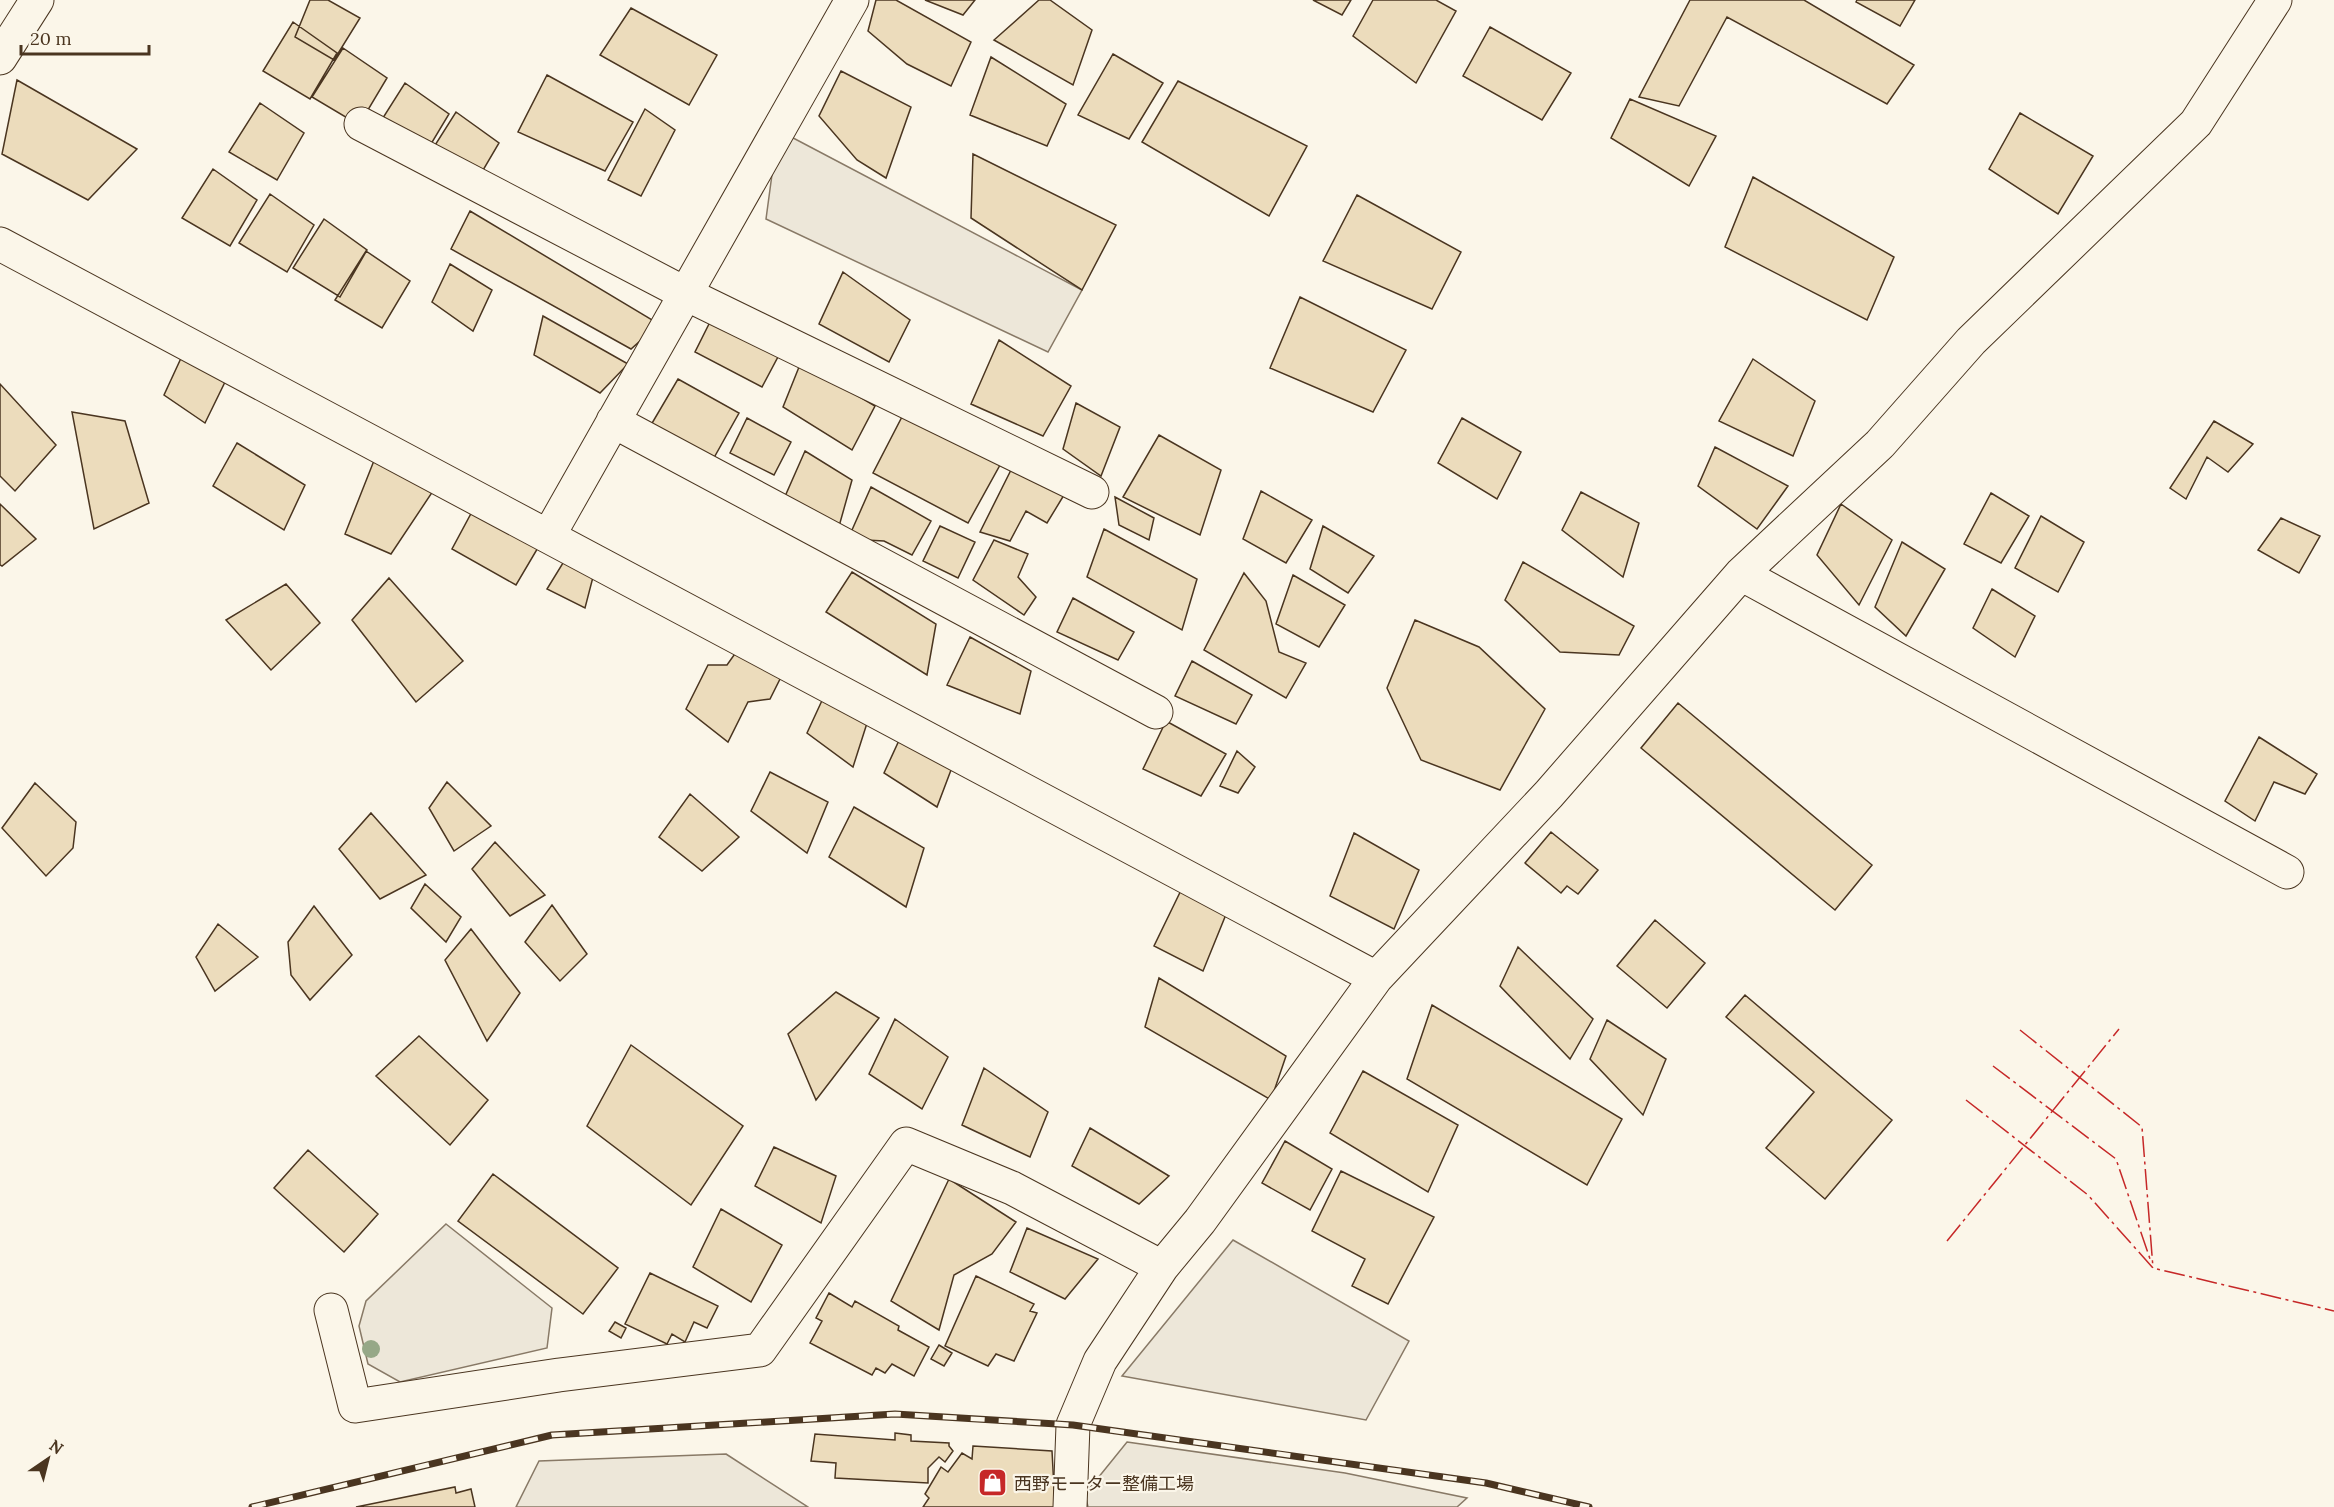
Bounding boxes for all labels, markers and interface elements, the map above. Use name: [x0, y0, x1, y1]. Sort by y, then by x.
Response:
scale bar: [21, 18, 148, 56]
text: 20 m: [30, 27, 72, 50]
north arrow: [18, 1429, 78, 1489]
text: N: [46, 1435, 67, 1458]
shop icon: 西野モーター整備工場: [977, 1467, 1009, 1499]
place label: 西野モーター整備工場: [1014, 1472, 1194, 1495]

